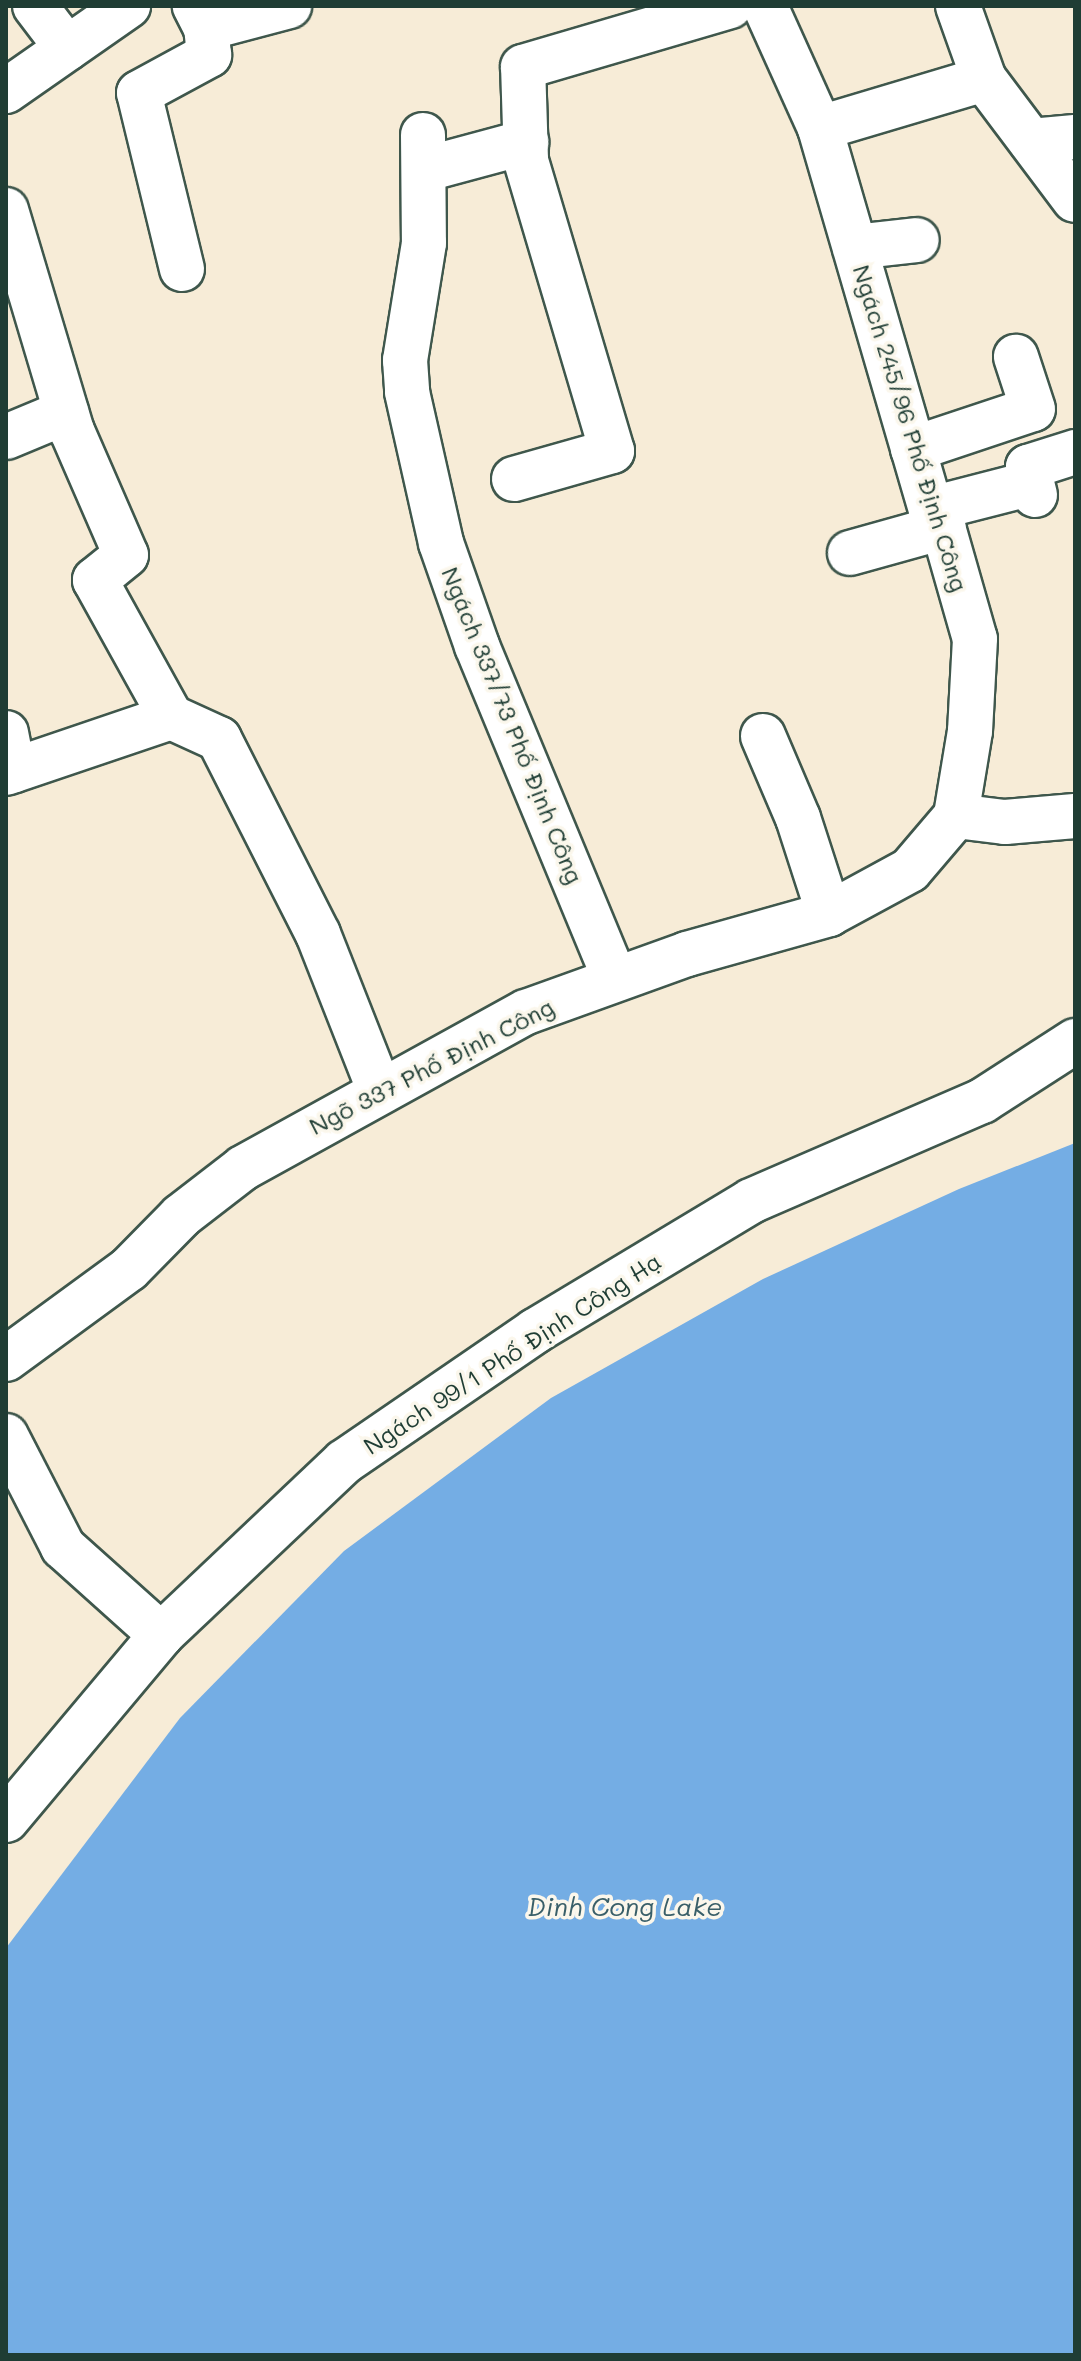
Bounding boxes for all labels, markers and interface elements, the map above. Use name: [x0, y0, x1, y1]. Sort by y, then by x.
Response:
street label: Ngách 245/96 Phố Định Công: [848, 261, 974, 595]
street label: Ngách 337/73 Phố Định Công: [436, 562, 590, 888]
street label: Ngõ 337 Phố Định Công: [304, 992, 558, 1140]
street label: Ngách 99/1 Phố Định Công Hạ: [358, 1246, 666, 1460]
water label: Dinh Cong Lake: [528, 1891, 722, 1923]

